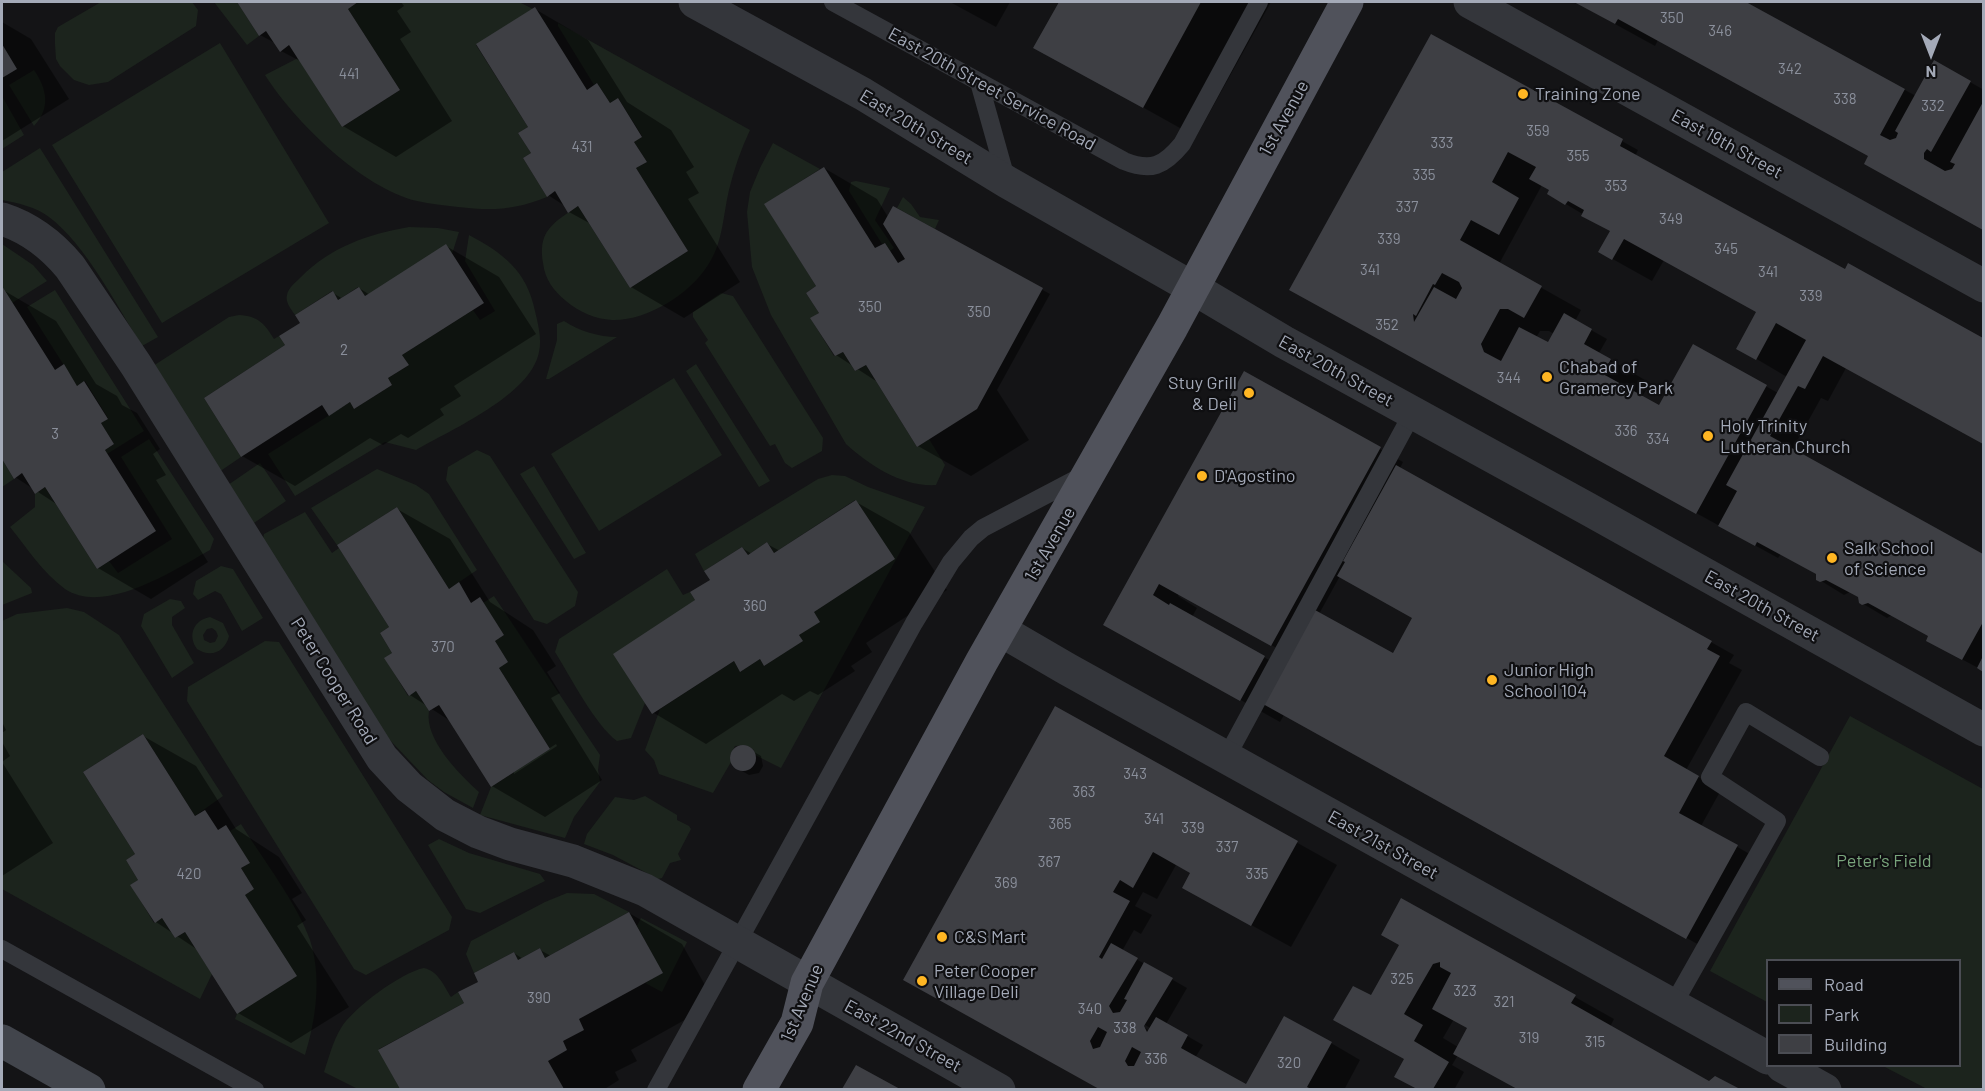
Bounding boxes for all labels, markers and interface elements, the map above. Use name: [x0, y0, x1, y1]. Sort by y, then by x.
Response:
house number: 350: [1660, 9, 1684, 27]
house number: 346: [1708, 22, 1732, 40]
street label: East 20th Street Service Road: [884, 23, 1100, 155]
north arrow: [1901, 24, 1961, 84]
house number: 342: [1778, 60, 1802, 78]
text: N: [1926, 63, 1936, 82]
house number: 441: [339, 65, 359, 83]
street label: 1st Avenue: [1255, 77, 1313, 159]
place label: Training Zone: [1535, 83, 1641, 105]
street label: East 20th Street: [856, 85, 976, 169]
marker: Training Zone: [1516, 87, 1530, 101]
house number: 338: [1833, 90, 1857, 108]
house number: 332: [1921, 97, 1945, 115]
street label: East 19th Street: [1668, 105, 1786, 183]
house number: 359: [1526, 122, 1550, 140]
house number: 333: [1430, 134, 1454, 152]
house number: 431: [571, 138, 593, 156]
house number: 355: [1566, 147, 1590, 165]
house number: 335: [1412, 166, 1436, 184]
house number: 353: [1604, 177, 1628, 195]
house number: 337: [1396, 198, 1418, 216]
house number: 349: [1659, 210, 1683, 228]
house number: 339: [1377, 230, 1401, 248]
house number: 345: [1714, 240, 1738, 258]
house number: 341: [1360, 261, 1380, 279]
house number: 341: [1758, 263, 1778, 281]
house number: 339: [1799, 287, 1823, 305]
house number: 350: [858, 298, 882, 316]
house number: 350: [967, 303, 991, 321]
house number: 352: [1375, 316, 1399, 334]
street label: East 20th Street: [1275, 331, 1397, 411]
house number: 2: [340, 341, 348, 359]
place label: Chabad of Gramercy Park: [1559, 356, 1673, 398]
house number: 344: [1497, 369, 1521, 387]
marker: Chabad of Gramercy Park: [1540, 370, 1554, 384]
place label: Stuy Grill & Deli: [1168, 372, 1237, 415]
marker: Stuy Grill & Deli: [1242, 386, 1256, 400]
place label: Holy Trinity Lutheran Church: [1720, 415, 1850, 458]
house number: 336: [1614, 422, 1638, 440]
house number: 3: [51, 425, 59, 443]
marker: Holy Trinity Lutheran Church: [1701, 429, 1715, 443]
house number: 334: [1646, 430, 1670, 448]
place label: D'Agostino: [1214, 465, 1296, 487]
marker: D'Agostino: [1195, 469, 1209, 483]
street label: 1st Avenue: [1020, 503, 1080, 585]
place label: Salk School of Science: [1844, 537, 1934, 580]
marker: Salk School of Science: [1825, 551, 1839, 565]
street label: East 20th Street: [1701, 566, 1823, 646]
house number: 360: [743, 597, 767, 615]
street label: Peter Cooper Road: [286, 613, 382, 749]
house number: 370: [431, 638, 455, 656]
place label: Junior High School 104: [1504, 659, 1594, 702]
marker: Junior High School 104: [1485, 673, 1499, 687]
house number: 343: [1123, 765, 1147, 783]
house number: 363: [1072, 783, 1096, 801]
street label: East 21st Street: [1324, 806, 1442, 884]
house number: 341: [1144, 810, 1164, 828]
house number: 365: [1048, 815, 1072, 833]
house number: 339: [1181, 819, 1205, 837]
house number: 337: [1216, 838, 1238, 856]
park label: Peter's Field: [1836, 850, 1932, 872]
house number: 367: [1038, 853, 1060, 871]
house number: 420: [177, 865, 201, 883]
house number: 335: [1245, 865, 1269, 883]
house number: 369: [994, 874, 1018, 892]
place label: C&S Mart: [954, 926, 1026, 948]
marker: C&S Mart: [935, 930, 949, 944]
legend: [1766, 959, 1961, 1067]
place label: Peter Cooper Village Deli: [934, 960, 1036, 1002]
street label: 1st Avenue: [776, 961, 828, 1045]
house number: 325: [1390, 970, 1414, 988]
text: Road: [1824, 973, 1864, 995]
marker: Peter Cooper Village Deli: [915, 974, 929, 988]
house number: 323: [1453, 982, 1477, 1000]
house number: 390: [527, 989, 551, 1007]
house number: 321: [1494, 993, 1514, 1011]
street label: East 22nd Street: [841, 995, 965, 1077]
house number: 340: [1078, 1000, 1102, 1018]
text: Park: [1824, 1003, 1859, 1025]
house number: 338: [1113, 1019, 1137, 1037]
house number: 319: [1519, 1029, 1539, 1047]
house number: 315: [1585, 1033, 1605, 1051]
text: Building: [1824, 1033, 1887, 1055]
house number: 336: [1144, 1050, 1168, 1068]
house number: 320: [1277, 1054, 1301, 1072]

